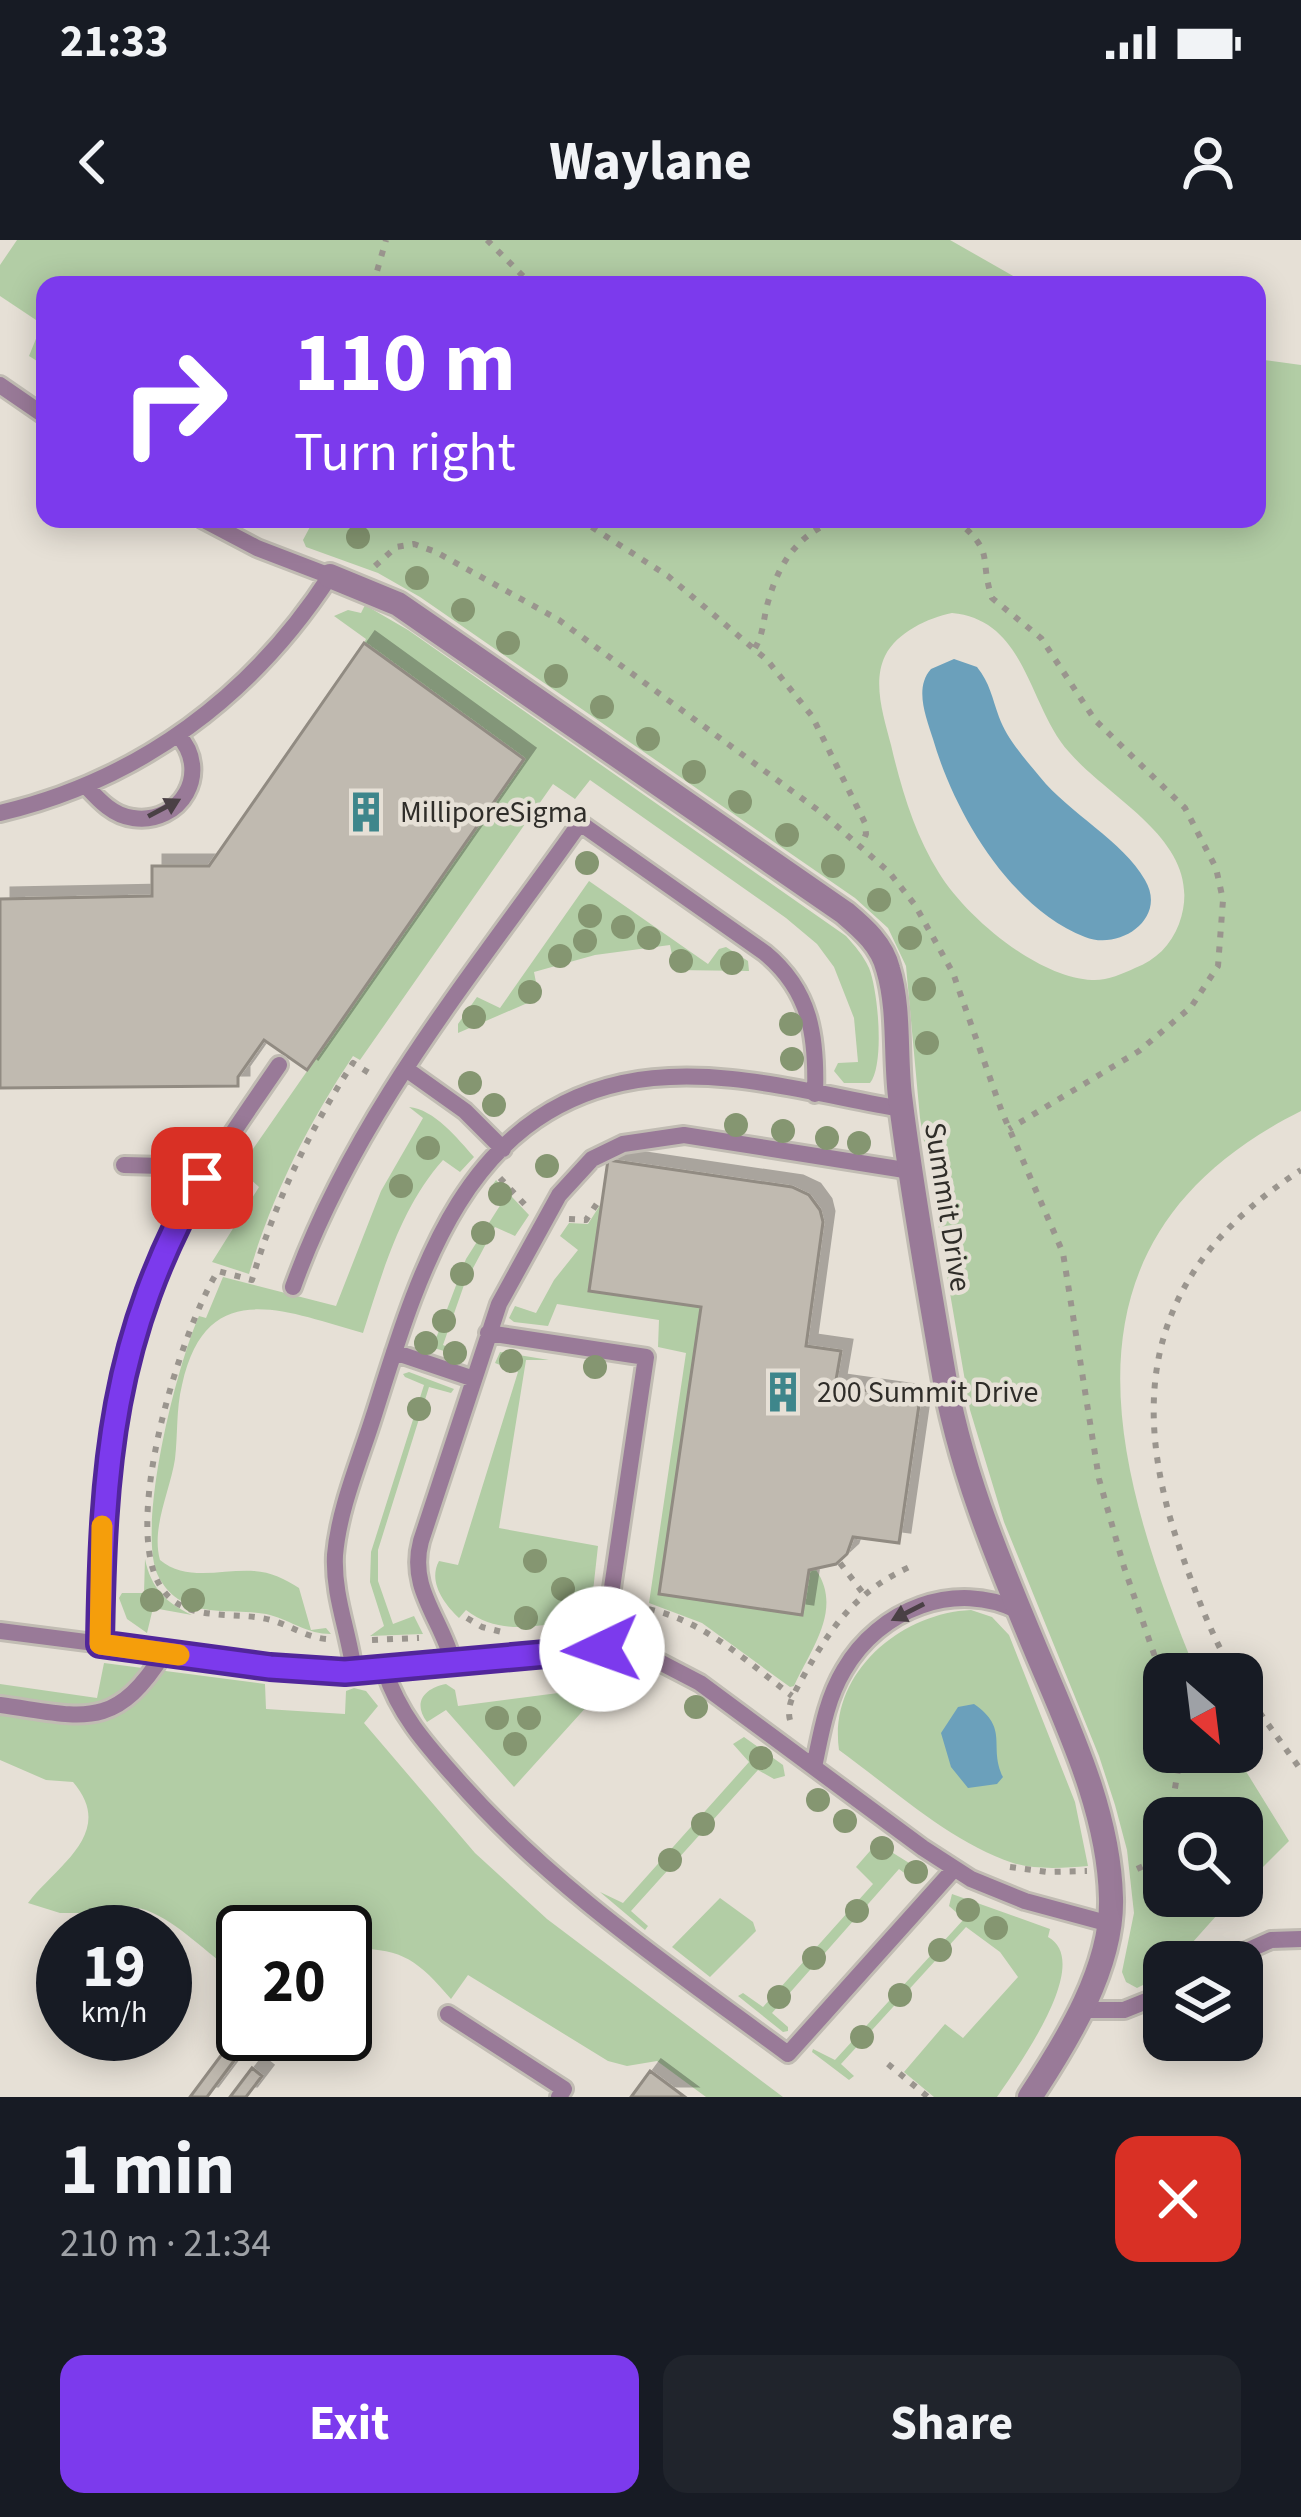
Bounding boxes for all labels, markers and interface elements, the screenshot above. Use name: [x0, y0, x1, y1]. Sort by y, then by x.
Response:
text: 21:33: [60, 10, 169, 74]
text: Waylane: [549, 124, 752, 201]
icon: back: [60, 129, 126, 195]
icon: person: [1175, 129, 1241, 195]
text: 110 m: [294, 304, 516, 424]
icon: right: [96, 324, 252, 480]
text: Turn right: [294, 415, 516, 492]
building icon: MilliporeSigma: [343, 789, 389, 835]
place label: MilliporeSigma: [400, 791, 588, 834]
one-way arrow: [147, 798, 181, 819]
street label: Summit Drive: [913, 1119, 982, 1295]
pin: [151, 1127, 253, 1229]
icon: arrive: [169, 1145, 235, 1211]
building icon: 200 Summit Drive: [760, 1369, 806, 1415]
place label: 200 Summit Drive: [817, 1371, 1038, 1414]
position arrow: [539, 1586, 665, 1712]
one-way arrow: [891, 1602, 926, 1622]
north arrow: [1143, 1653, 1263, 1773]
map controls: [1143, 1653, 1263, 2061]
button: search: [1143, 1797, 1263, 1917]
speed limit sign: 20: [216, 1905, 372, 2061]
text: 19: [82, 1925, 146, 2010]
button: layers: [1143, 1941, 1263, 2061]
text: km/h: [81, 1991, 147, 2034]
text: 1 min: [60, 2119, 235, 2222]
button: close: [1115, 2136, 1241, 2262]
text: 210 m · 21:34: [60, 2216, 271, 2272]
button: Exit: [60, 2355, 639, 2493]
button: Share: [663, 2355, 1241, 2493]

